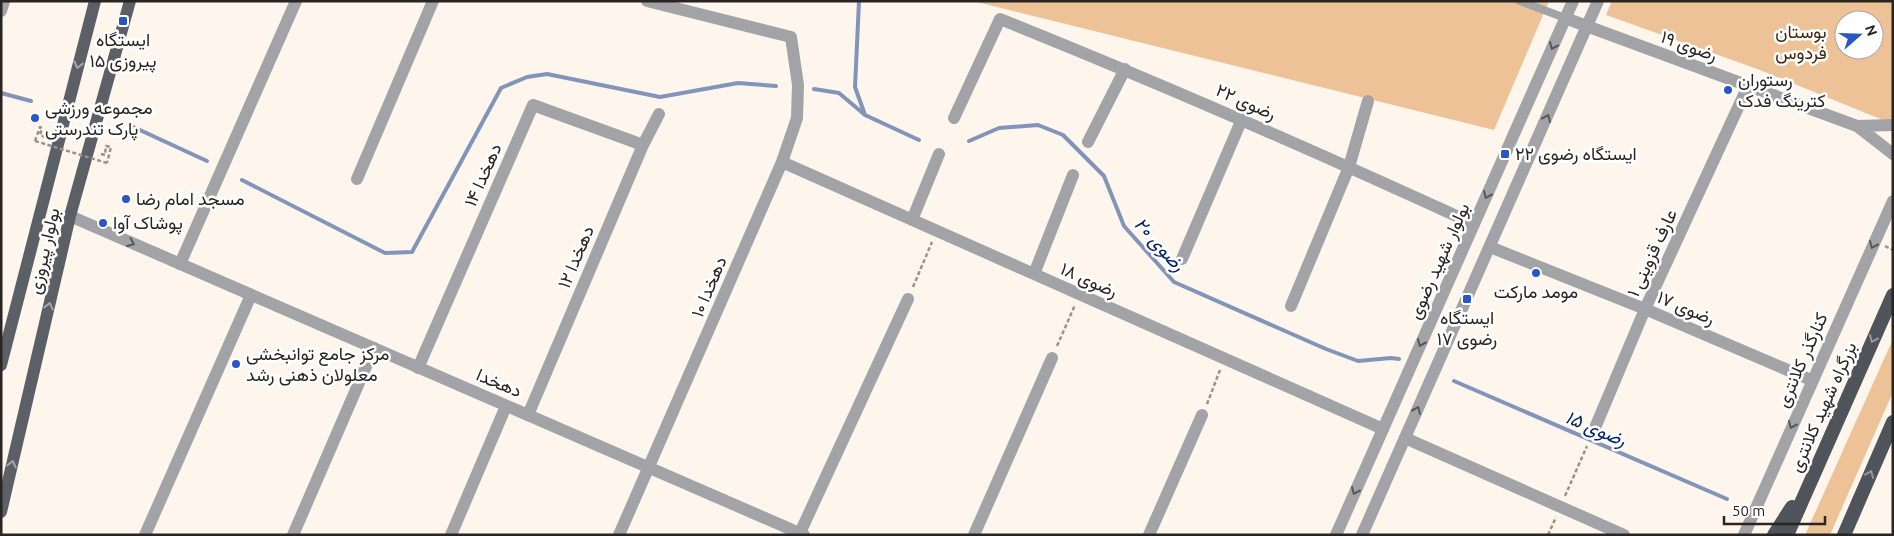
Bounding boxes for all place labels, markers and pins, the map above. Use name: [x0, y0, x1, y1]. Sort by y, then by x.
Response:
marker: ایستگاه پیروزی ۱۵: [117, 15, 129, 27]
place label: ایستگاه پیروزی ۱۵: [90, 29, 156, 73]
place label: رستوران کترینگ فدک: [1738, 69, 1826, 112]
marker: رستوران کترینگ فدک: [1722, 84, 1734, 96]
place label: مجموعه ورزشی پارک تندرستی: [45, 97, 153, 141]
marker: مجموعه ورزشی پارک تندرستی: [29, 112, 41, 124]
place label: ایستگاه رضوی ۲۲: [1515, 143, 1637, 165]
marker: ایستگاه رضوی ۲۲: [1499, 148, 1511, 160]
place label: مسجد امام رضا: [136, 188, 245, 211]
marker: مسجد امام رضا: [120, 193, 132, 205]
place label: پوشاک آوا: [113, 212, 183, 235]
marker: پوشاک آوا: [97, 217, 109, 229]
marker: مومد مارکت: [1530, 267, 1542, 279]
place label: مومد مارکت: [1494, 281, 1578, 303]
marker: ایستگاه رضوی ۱۷: [1461, 293, 1473, 305]
place label: ایستگاه رضوی ۱۷: [1437, 307, 1497, 350]
place label: مرکز جامع توانبخشی معلولان ذهنی رشد: [246, 343, 389, 386]
marker: مرکز جامع توانبخشی معلولان ذهنی رشد: [230, 358, 242, 370]

